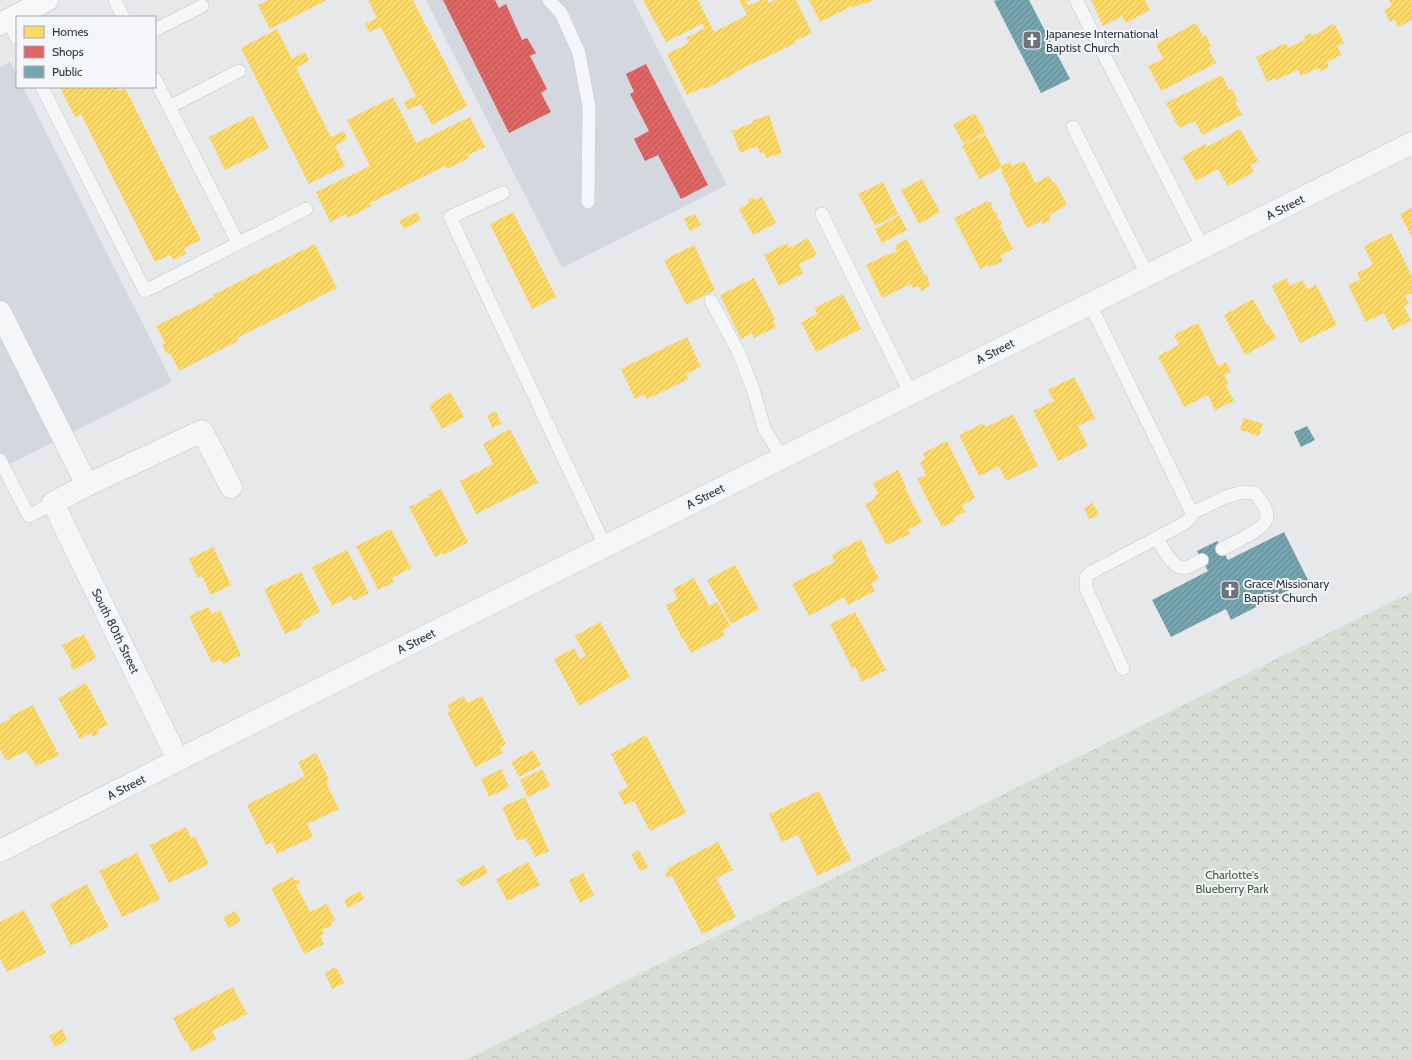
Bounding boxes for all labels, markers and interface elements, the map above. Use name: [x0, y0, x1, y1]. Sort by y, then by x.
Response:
legend: [16, 16, 156, 88]
text: Homes: [52, 24, 89, 39]
place label: Japanese International Baptist Church: [1045, 26, 1158, 55]
church icon: Japanese International Baptist Church: [1021, 29, 1043, 51]
text: Shops: [52, 44, 84, 59]
text: Public: [52, 64, 83, 79]
street label: A Street: [1263, 191, 1307, 223]
street label: A Street: [973, 335, 1017, 367]
street label: A Street: [683, 480, 727, 512]
place label: Grace Missionary Baptist Church: [1244, 576, 1329, 605]
church icon: Grace Missionary Baptist Church: [1219, 579, 1241, 601]
street label: South 80th Street: [89, 586, 143, 676]
street label: A Street: [394, 625, 438, 657]
street label: A Street: [104, 771, 148, 803]
park label: Charlotte's Blueberry Park: [1195, 867, 1269, 896]

